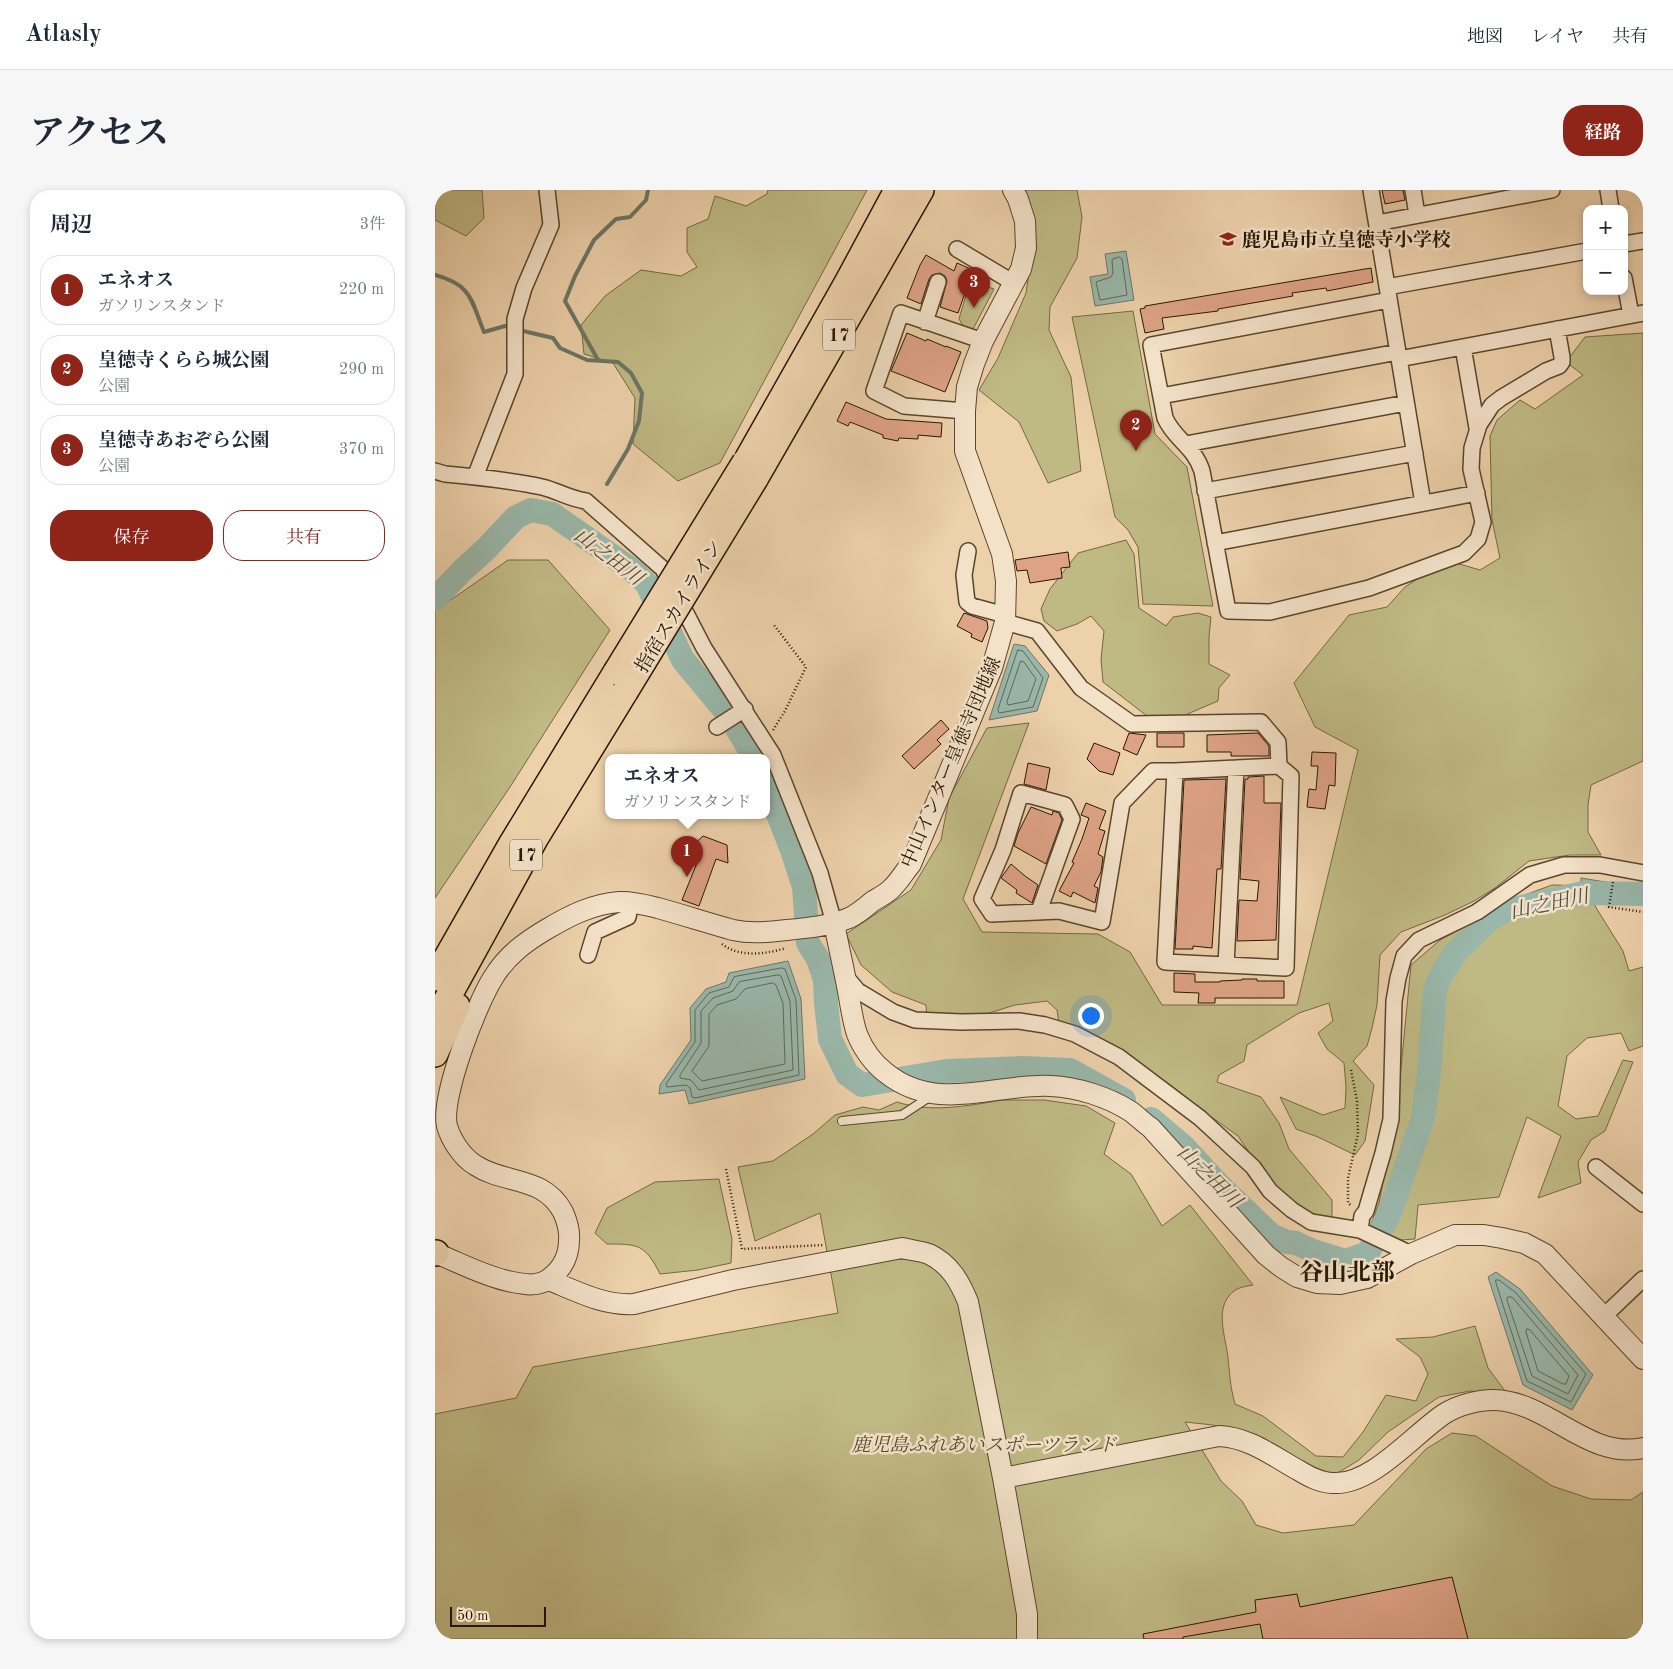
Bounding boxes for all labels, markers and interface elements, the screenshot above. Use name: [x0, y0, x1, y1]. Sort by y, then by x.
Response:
text: Atlasly: [25, 23, 102, 47]
text: 地図: [1467, 28, 1503, 46]
text: レイヤ: [1531, 28, 1584, 46]
text: 共有: [1612, 28, 1648, 46]
button: 経路: [1563, 105, 1643, 156]
text: アクセス: [30, 117, 169, 152]
map controls: [1583, 205, 1628, 295]
button: +: [1583, 205, 1628, 250]
text: 周辺: [50, 215, 92, 236]
text: 3件: [360, 217, 385, 233]
school or university icon: 鹿児島市立皇徳寺小学校: [1218, 229, 1238, 249]
place label: 鹿児島市立皇徳寺小学校: [1242, 229, 1451, 251]
button: −: [1583, 250, 1628, 295]
pin: 3: [958, 267, 990, 308]
text: エネオス: [98, 272, 174, 291]
text: 1: [62, 282, 72, 298]
text: 220 m: [339, 282, 384, 298]
text: ガソリンスタンド: [98, 299, 226, 315]
road number: 17: [823, 320, 855, 350]
text: 皇徳寺くらら城公園: [98, 352, 269, 371]
text: 2: [62, 362, 72, 378]
text: 290 m: [339, 362, 384, 378]
text: 公園: [98, 379, 130, 395]
pin: 2: [1120, 410, 1152, 451]
text: 皇徳寺あおぞら公園: [98, 432, 269, 451]
text: 3: [62, 442, 72, 458]
text: 370 m: [339, 442, 384, 458]
text: 公園: [98, 459, 130, 475]
button: 保存: [50, 510, 213, 561]
button: 共有: [223, 510, 385, 561]
water label: 山之田川: [570, 524, 649, 591]
street label: 指宿スカイライン: [631, 536, 727, 677]
street label: 中山インター皇徳寺団地線: [897, 654, 1005, 871]
popup: [605, 754, 770, 819]
text: エネオス: [624, 768, 700, 787]
text: ガソリンスタンド: [624, 795, 751, 811]
pin: 1: [671, 836, 703, 877]
road number: 17: [510, 840, 542, 870]
water label: 山之田川: [1508, 884, 1593, 923]
your location: [1078, 1003, 1104, 1029]
water label: 山之田川: [1173, 1141, 1247, 1214]
district label: 谷山北部: [1299, 1259, 1395, 1286]
park label: 鹿児島ふれあいスポーツランド: [851, 1435, 1118, 1456]
scale bar: [450, 1604, 546, 1627]
text: 50 m: [457, 1609, 488, 1623]

